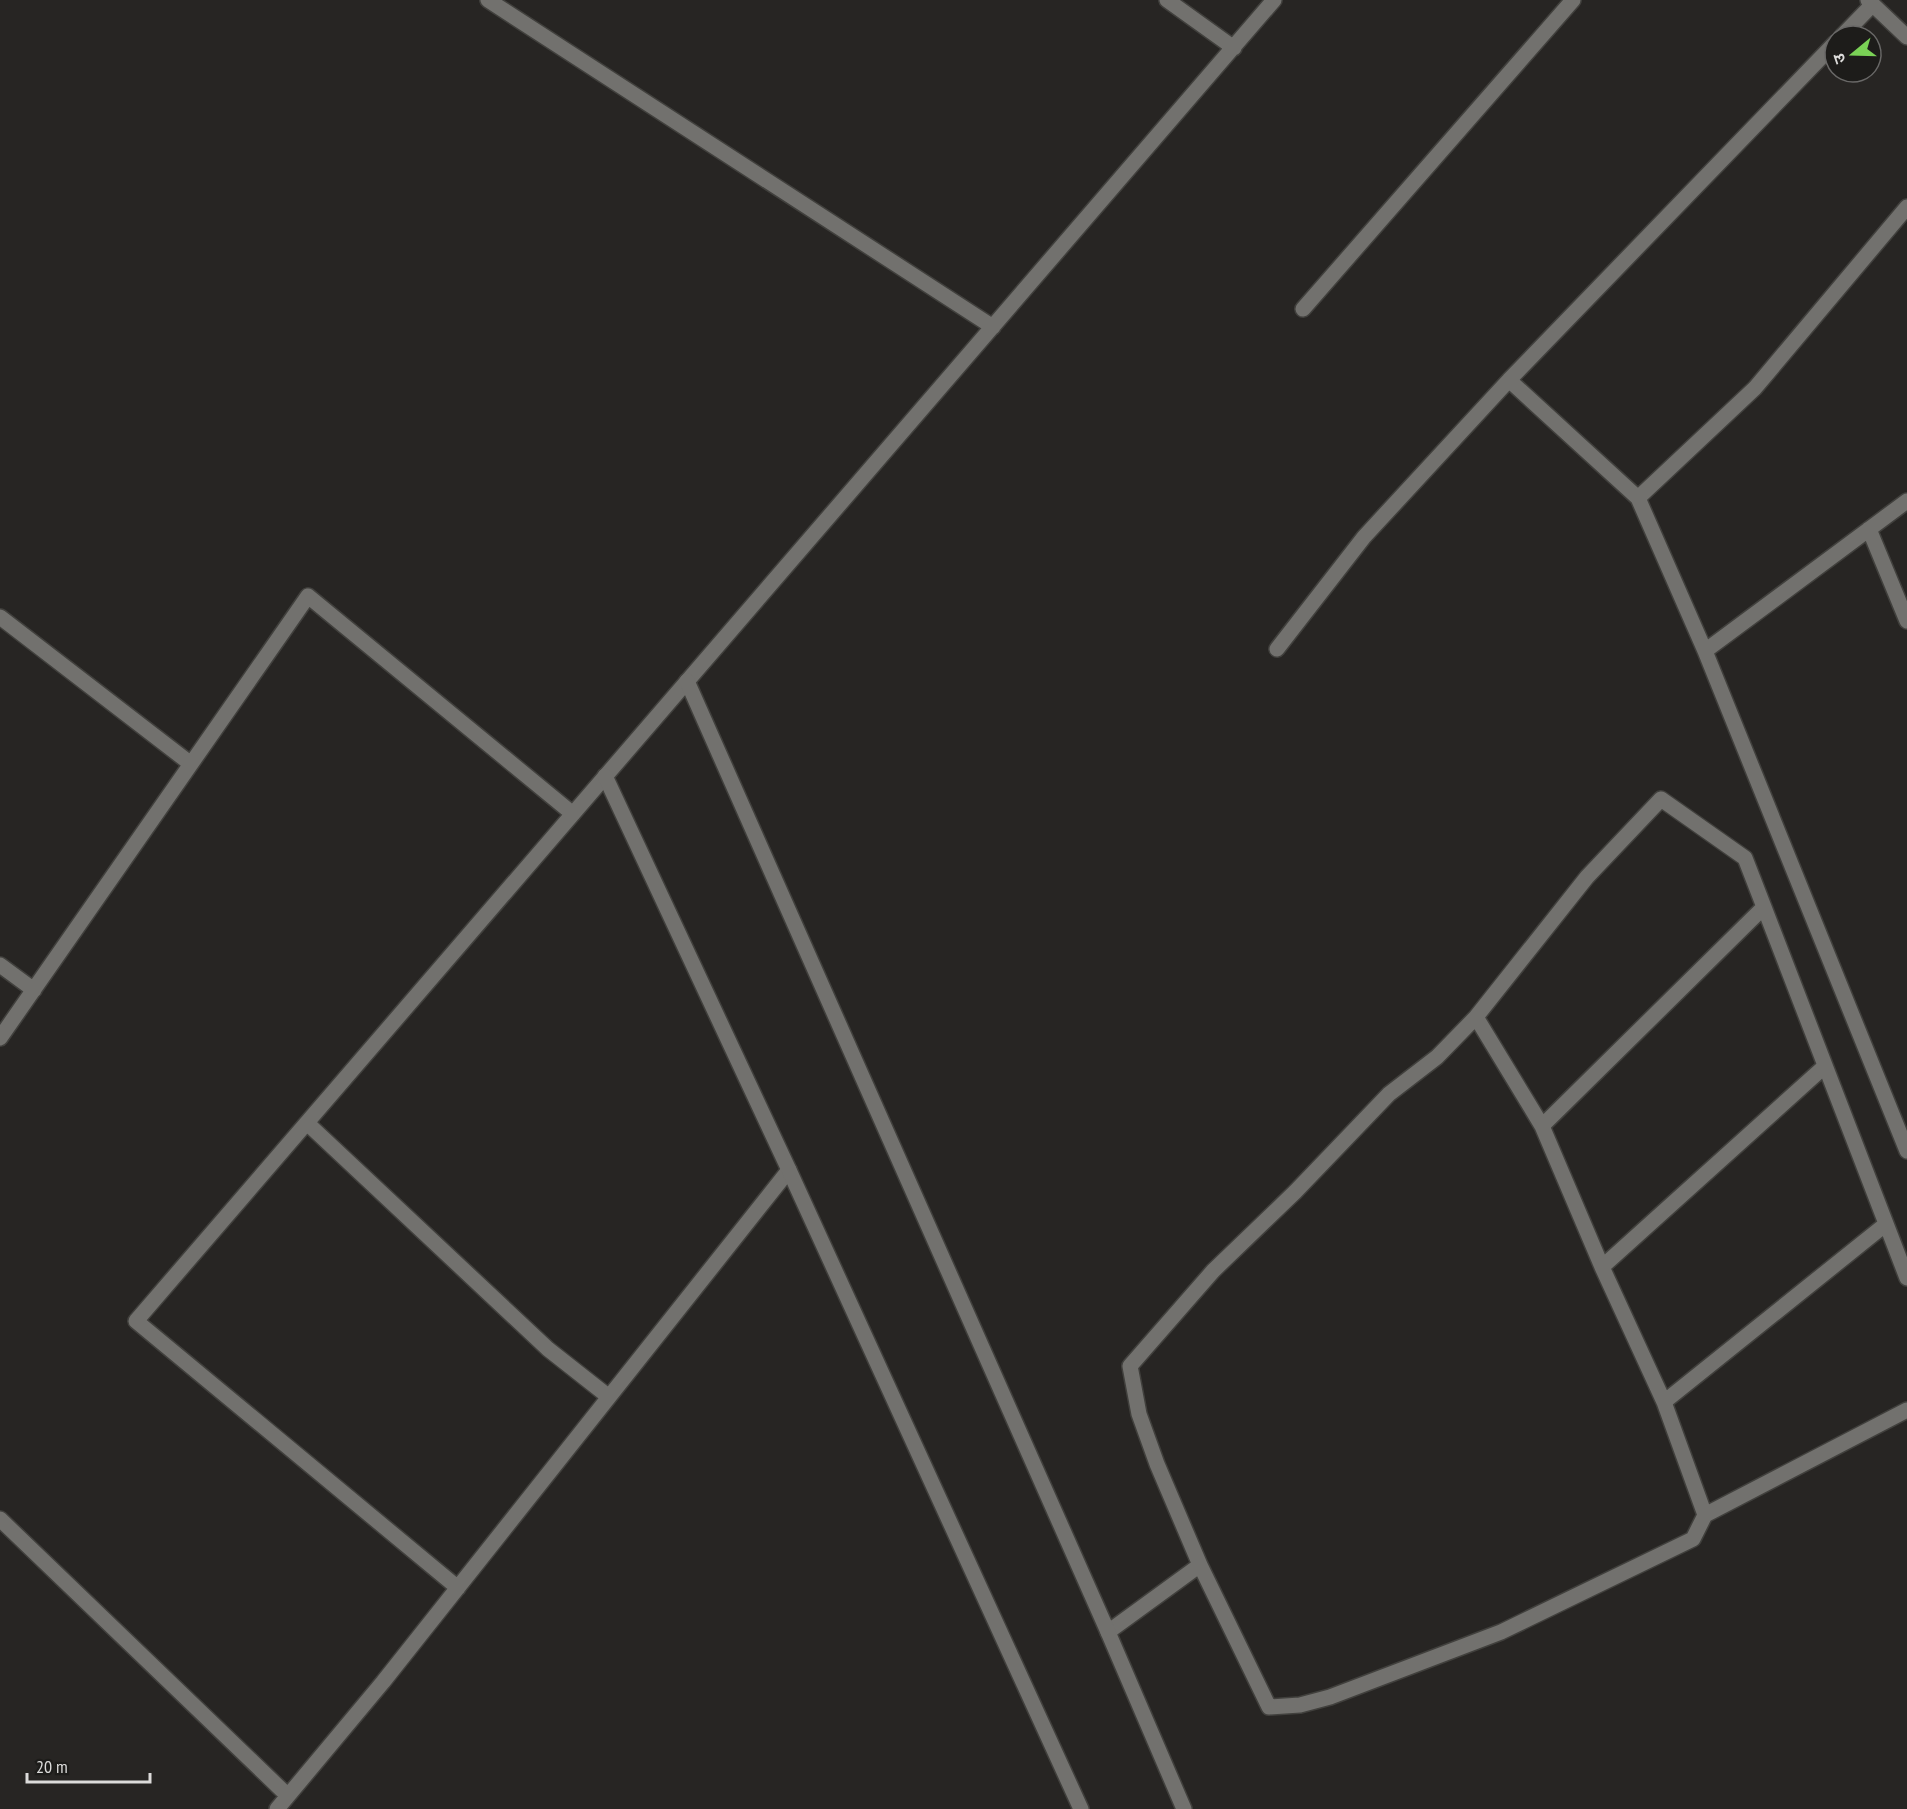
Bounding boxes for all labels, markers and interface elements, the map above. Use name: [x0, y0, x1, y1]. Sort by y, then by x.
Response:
north arrow: [1823, 24, 1883, 84]
text: उ: [1828, 51, 1850, 67]
scale bar: [27, 1746, 150, 1784]
text: 20 m: [36, 1755, 68, 1778]

